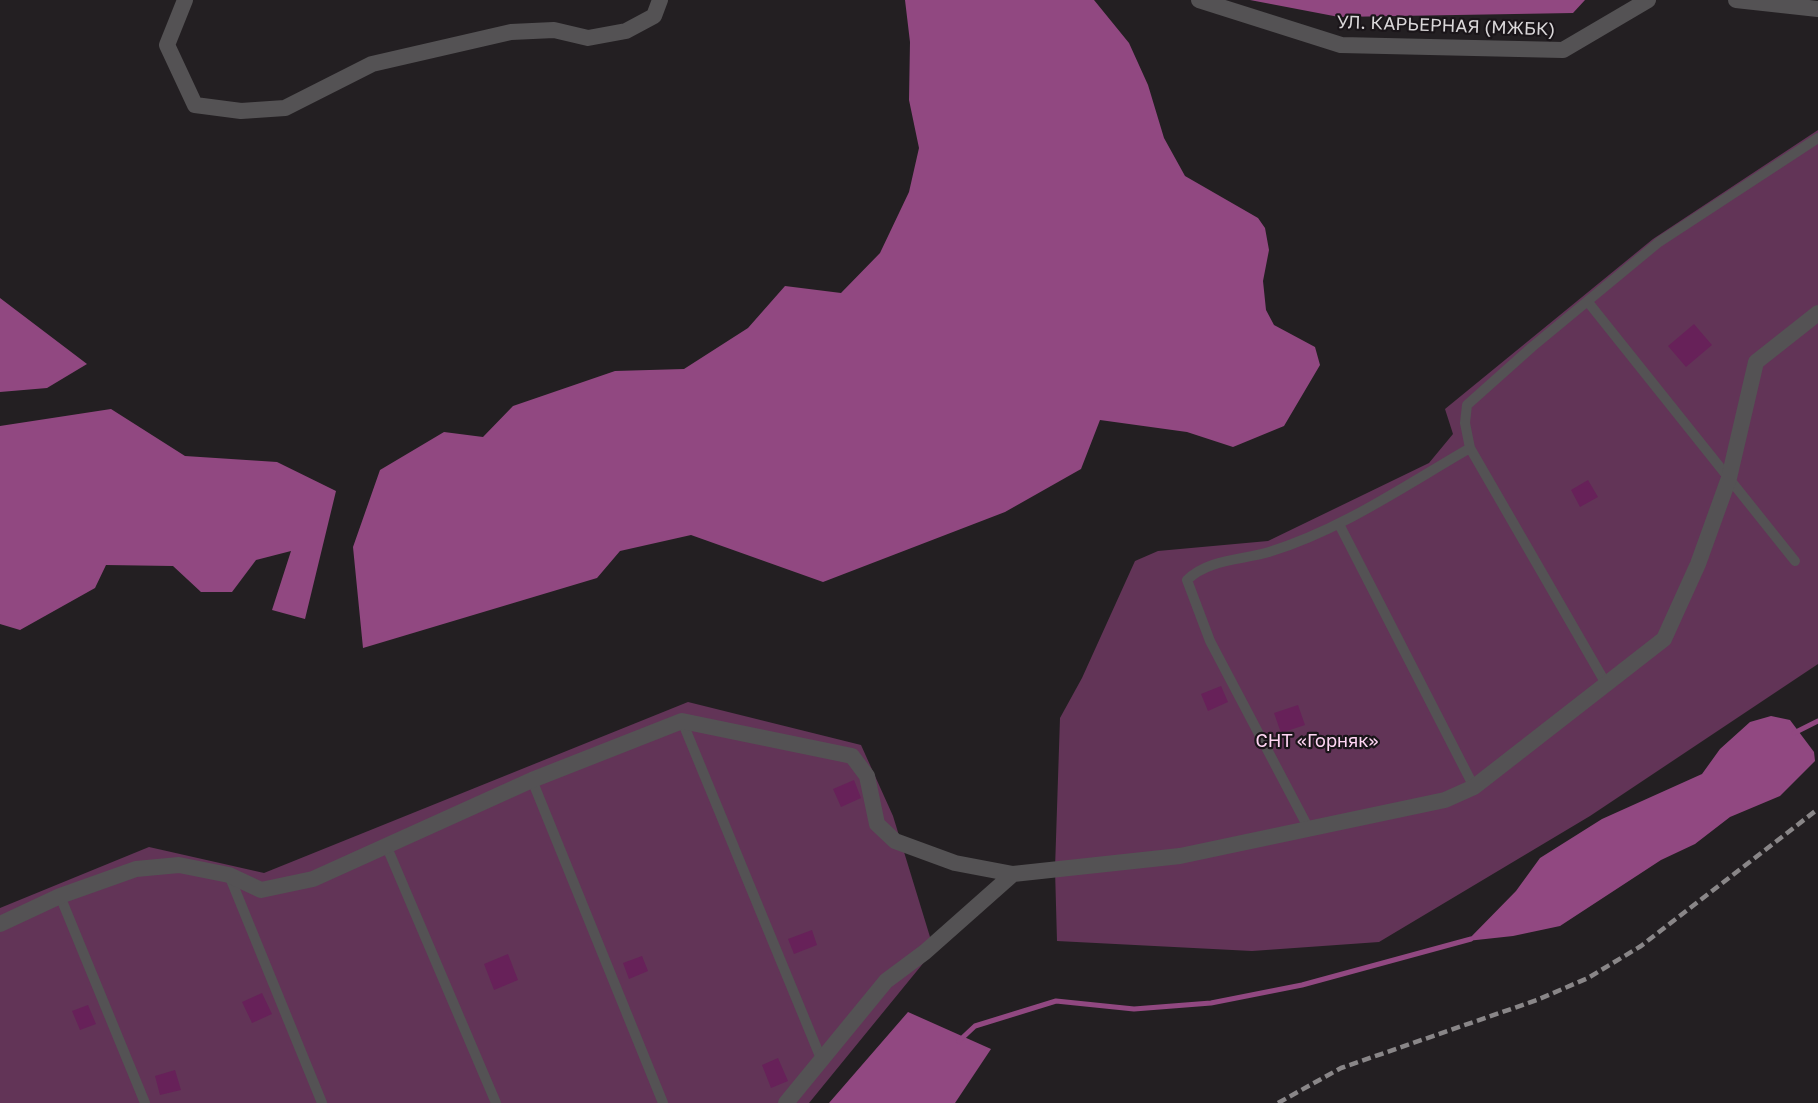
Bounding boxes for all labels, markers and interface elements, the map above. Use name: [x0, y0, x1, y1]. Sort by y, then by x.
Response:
street label: УЛ. КАРЬЕРНАЯ (МЖБК): [1336, 11, 1556, 41]
park label: СНТ «Горняк»: [1256, 730, 1378, 752]

